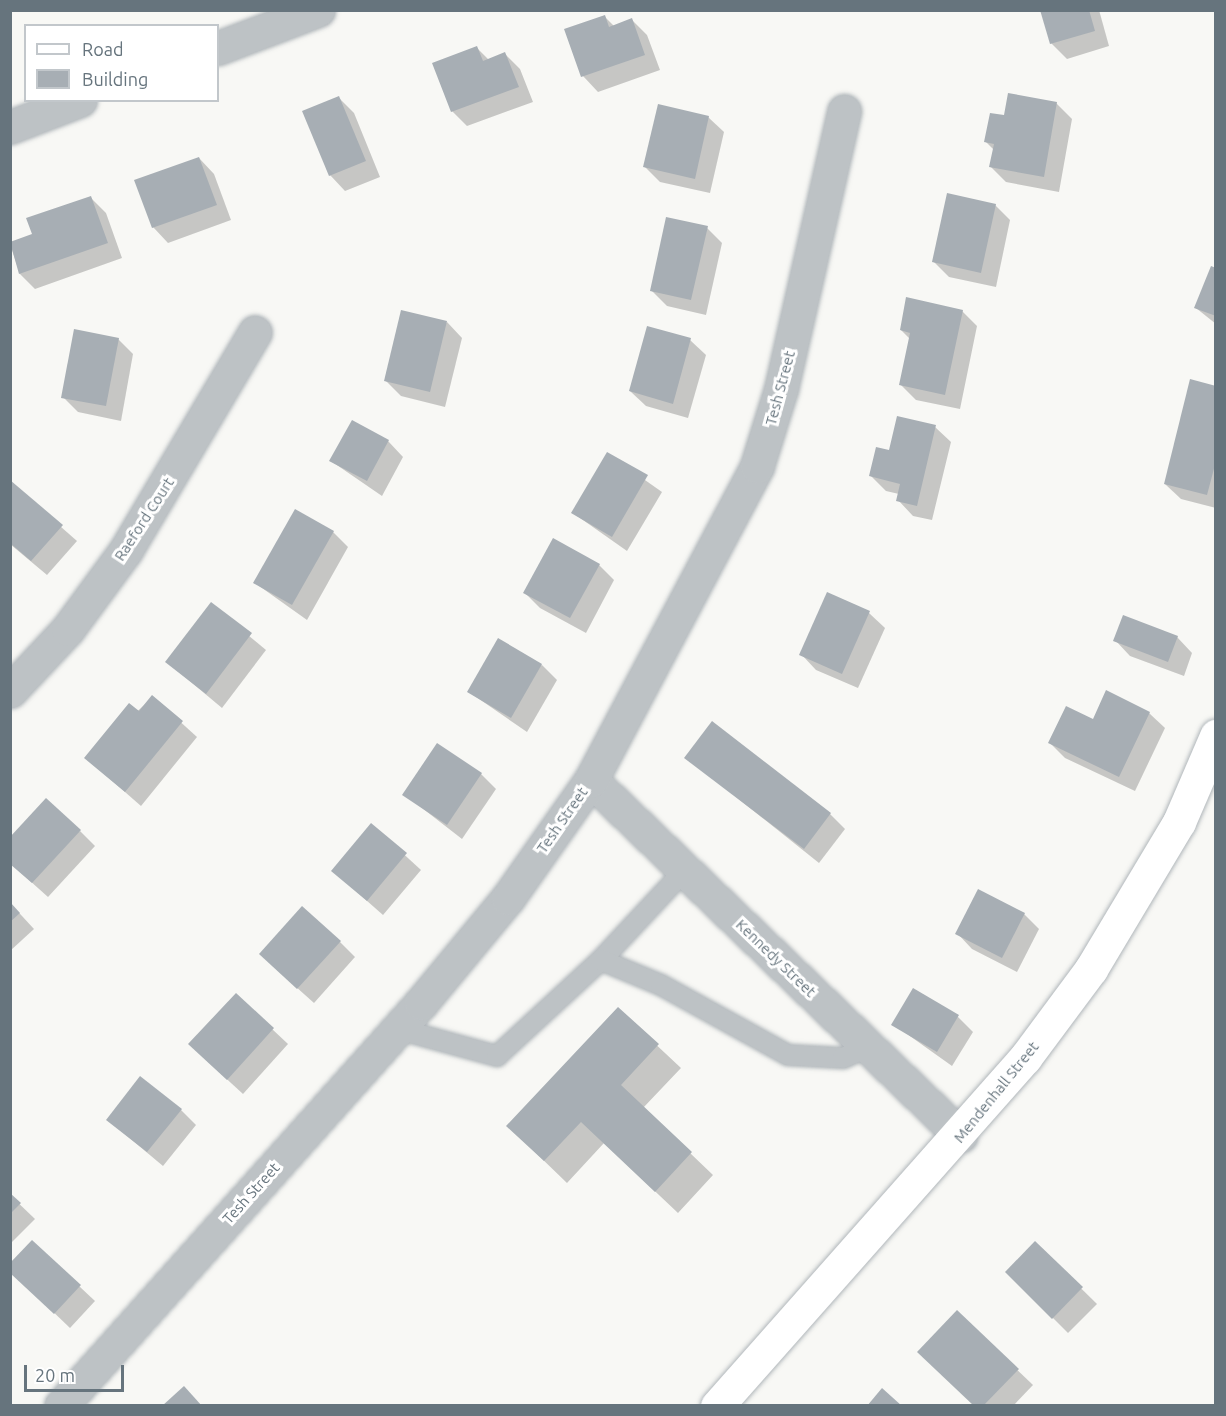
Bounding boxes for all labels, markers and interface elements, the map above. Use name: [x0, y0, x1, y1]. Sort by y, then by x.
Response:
legend: [24, 24, 219, 102]
text: Road: [82, 39, 124, 59]
text: Building: [82, 69, 148, 89]
street label: Tesh Street: [761, 349, 799, 427]
street label: Raeford Court: [110, 474, 178, 564]
street label: Tesh Street: [533, 784, 591, 856]
street label: Kennedy Street: [732, 915, 820, 1001]
street label: Mendenhall Street: [950, 1038, 1042, 1146]
street label: Tesh Street: [219, 1159, 283, 1227]
scale bar: [27, 1353, 128, 1391]
text: 20 m: [35, 1365, 75, 1385]

